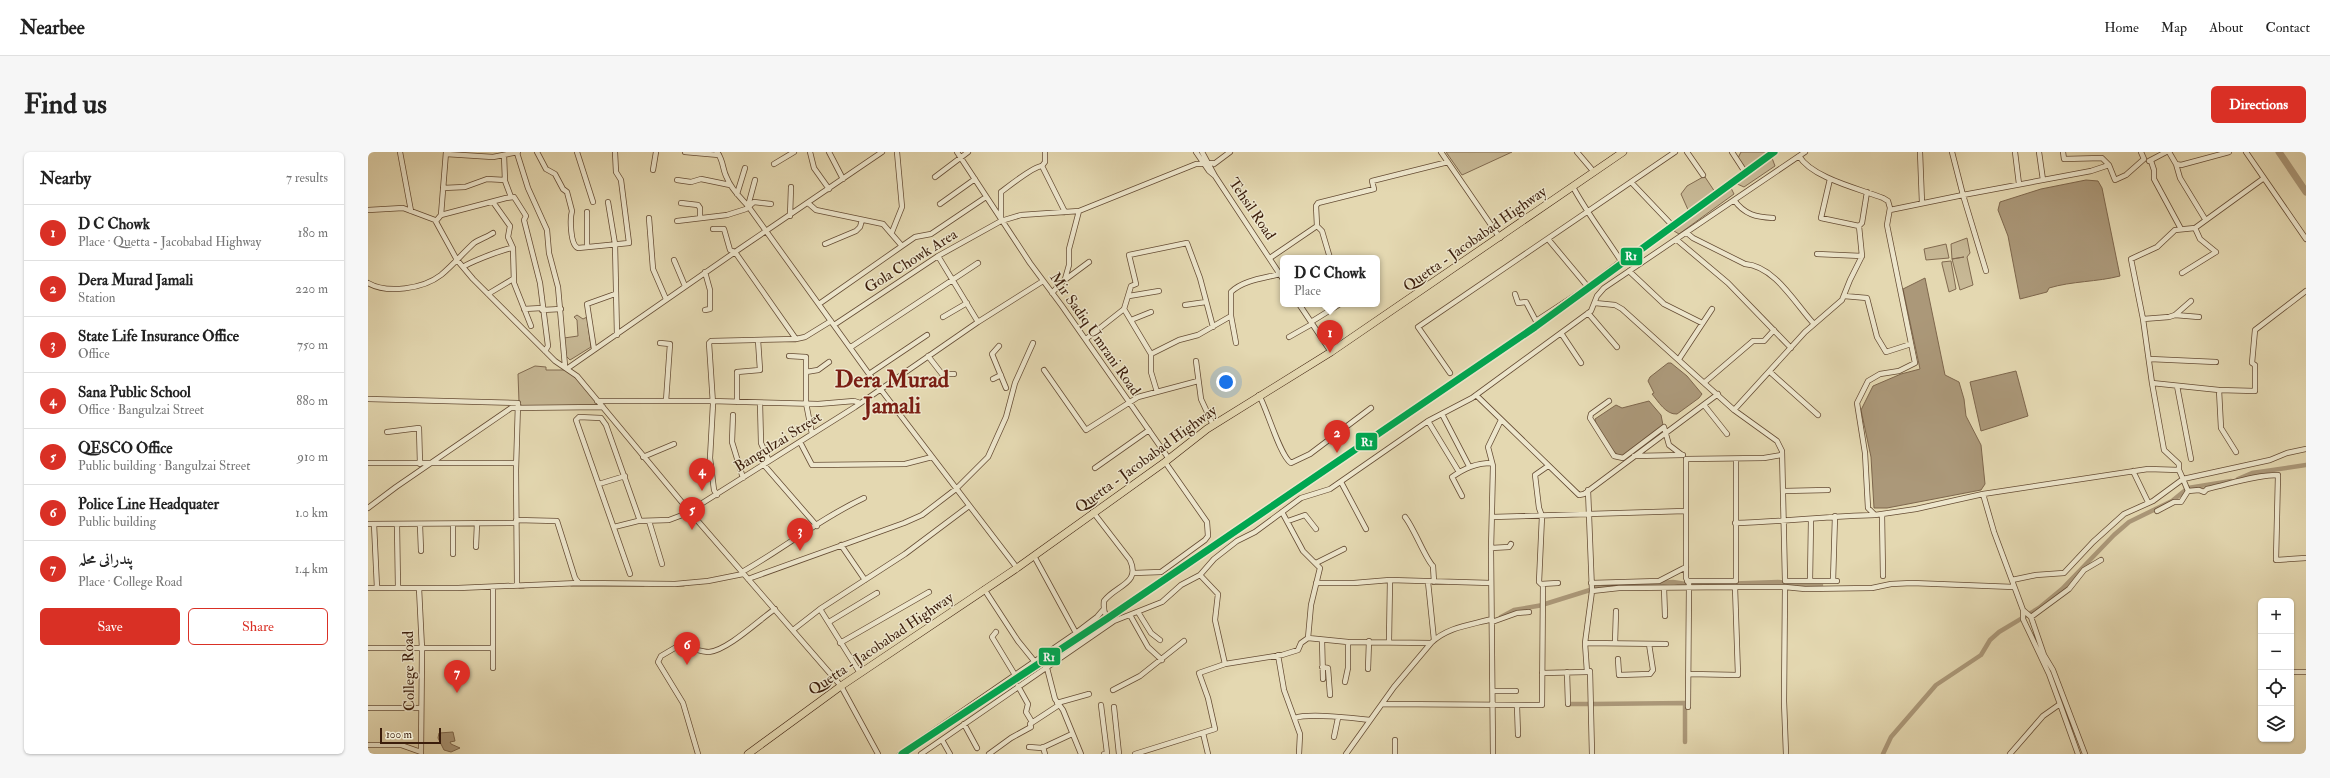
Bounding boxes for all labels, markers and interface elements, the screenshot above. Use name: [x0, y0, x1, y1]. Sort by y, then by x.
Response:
text: Nearbee: [20, 16, 85, 40]
text: Home: [2104, 19, 2139, 36]
text: Map: [2161, 19, 2187, 36]
text: About: [2209, 19, 2243, 36]
text: Contact: [2265, 19, 2310, 36]
button: Directions: [2211, 86, 2306, 123]
text: Find us: [24, 87, 107, 122]
text: Nearby: [40, 168, 91, 189]
text: 7 results: [286, 170, 328, 186]
street label: Tehsil Road: [1224, 174, 1280, 244]
street label: Quetta - Jacobabad Highway: [1399, 182, 1551, 297]
text: D C Chowk: [78, 215, 150, 234]
street label: Gola Chowk Area: [861, 224, 962, 297]
text: 1: [51, 225, 55, 241]
text: 180 m: [298, 225, 328, 241]
text: Place · Quetta - Jacobabad Highway: [78, 234, 261, 250]
line badge: R1: [1620, 247, 1643, 266]
text: R1: [1625, 250, 1637, 263]
popup: [1280, 255, 1380, 307]
text: D C Chowk: [1294, 264, 1366, 283]
street label: Mir Sadiq Umrani Road: [1045, 269, 1145, 400]
text: Dera Murad Jamali: [78, 271, 193, 290]
text: 2: [50, 281, 56, 297]
text: 220 m: [295, 281, 328, 297]
text: Place: [1294, 283, 1321, 299]
text: Station: [78, 290, 115, 306]
pin: 1: [1317, 320, 1343, 353]
text: State Life Insurance Office: [78, 327, 239, 346]
text: 3: [51, 337, 56, 353]
text: 750 m: [297, 337, 328, 353]
text: Office: [78, 346, 110, 362]
district label: Dera Murad Jamali: [835, 365, 950, 421]
your location: [1216, 372, 1236, 392]
text: Sana Public School: [78, 383, 191, 402]
text: 4: [49, 393, 57, 409]
text: 880 m: [296, 393, 328, 409]
street label: Quetta - Jacobabad Highway: [1071, 401, 1222, 518]
text: Office · Bangulzai Street: [78, 402, 204, 418]
street label: Bangulzai Street: [731, 407, 825, 476]
pin: 2: [1324, 420, 1350, 453]
line badge: R1: [1355, 432, 1378, 451]
text: R1: [1361, 436, 1373, 449]
text: QESCO Office: [78, 439, 173, 458]
text: 5: [50, 449, 56, 465]
text: 910 m: [297, 449, 328, 465]
text: Public building · Bangulzai Street: [78, 458, 250, 474]
pin: 4: [689, 458, 715, 491]
text: Police Line Headquater: [78, 495, 219, 514]
pin: 5: [679, 497, 705, 530]
text: 6: [50, 505, 56, 521]
text: 1.0 km: [295, 505, 328, 521]
text: Public building: [78, 514, 156, 530]
pin: 3: [787, 518, 813, 551]
text: پندرانی محلہ: [78, 550, 133, 569]
text: 7: [50, 561, 56, 577]
text: 1.4 km: [295, 561, 328, 577]
text: Place · College Road: [78, 574, 183, 590]
street label: Quetta - Jacobabad Highway: [805, 588, 958, 701]
map controls: [2258, 598, 2294, 742]
button: +: [2258, 598, 2294, 634]
button: Save: [40, 608, 180, 645]
button: Share: [188, 608, 328, 645]
street label: College Road: [399, 630, 419, 711]
pin: 6: [674, 632, 700, 665]
button: −: [2258, 634, 2294, 670]
line badge: R1: [1038, 647, 1061, 666]
text: R1: [1043, 651, 1055, 664]
pin: 7: [444, 660, 470, 693]
button: locate: [2258, 670, 2294, 706]
button: layers: [2258, 706, 2294, 742]
scale bar: [380, 726, 441, 745]
text: 100 m: [386, 728, 412, 741]

